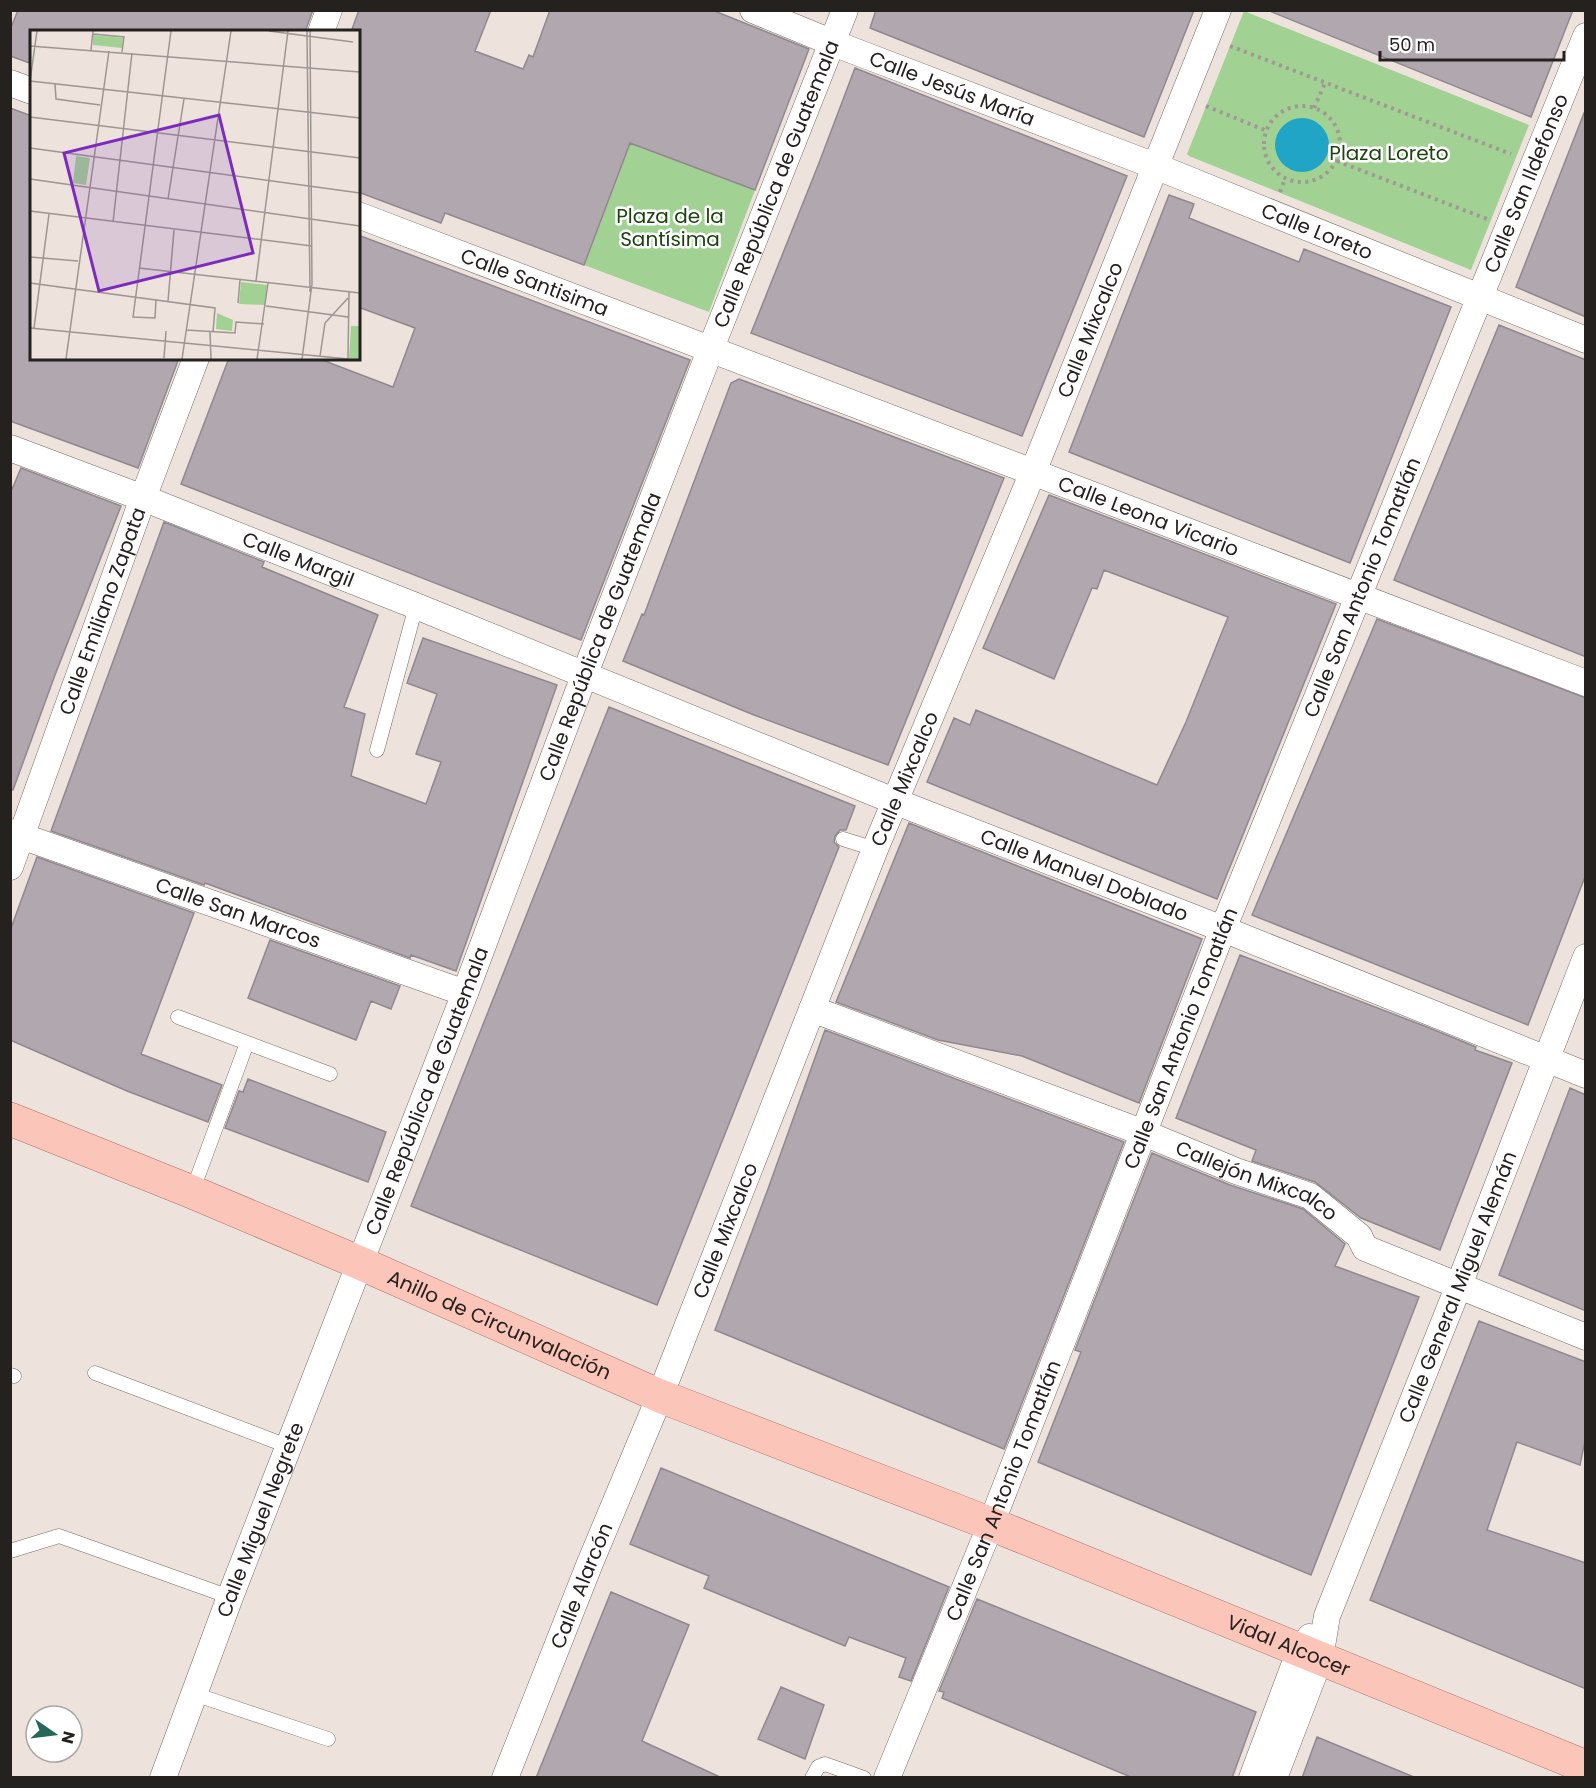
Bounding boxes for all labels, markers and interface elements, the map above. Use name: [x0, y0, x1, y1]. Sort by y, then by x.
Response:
scale bar: [1380, 24, 1564, 62]
inset map: [30, 30, 360, 360]
text: 50 m: [1389, 32, 1435, 57]
street label: Calle República de Guatemala: [706, 36, 846, 332]
street label: Calle Jesús María: [865, 44, 1039, 133]
street label: Calle San Ildefonso: [1477, 89, 1575, 277]
park label: Plaza Loreto: [1329, 139, 1449, 167]
street label: Calle Loreto: [1257, 196, 1377, 266]
park label: Plaza de la Santísima: [616, 202, 724, 253]
street label: Calle Santisima: [457, 241, 613, 323]
street label: Calle Mixcalco: [1050, 258, 1130, 402]
street label: Calle San Antonio Tomatlán: [1296, 453, 1427, 722]
street label: Calle Leona Vicario: [1054, 469, 1243, 563]
street label: Calle República de Guatemala: [532, 488, 668, 785]
street label: Calle Emiliano Zapata: [52, 503, 153, 719]
street label: Calle Margil: [238, 525, 358, 594]
street label: Calle Mixcalco: [864, 707, 945, 851]
street label: Calle Manuel Doblado: [976, 822, 1192, 928]
street label: Calle San Marcos: [152, 871, 325, 955]
street label: Calle San Antonio Tomatlán: [1117, 903, 1244, 1173]
street label: Calle República de Guatemala: [358, 943, 495, 1239]
street label: Callejón Mixcalco: [1171, 1134, 1344, 1227]
street label: Calle General Miguel Alemán: [1391, 1147, 1524, 1427]
street label: Calle Mixcalco: [686, 1159, 764, 1303]
street label: Anillo de Circunvalación: [383, 1263, 616, 1387]
street label: Calle San Antonio Tomatlán: [939, 1356, 1068, 1625]
street label: Calle Miguel Negrete: [210, 1418, 311, 1621]
street label: Calle Alarcón: [543, 1518, 619, 1653]
street label: Vidal Alcocer: [1223, 1608, 1355, 1683]
north arrow: [24, 1704, 84, 1764]
text: N: [55, 1729, 81, 1746]

